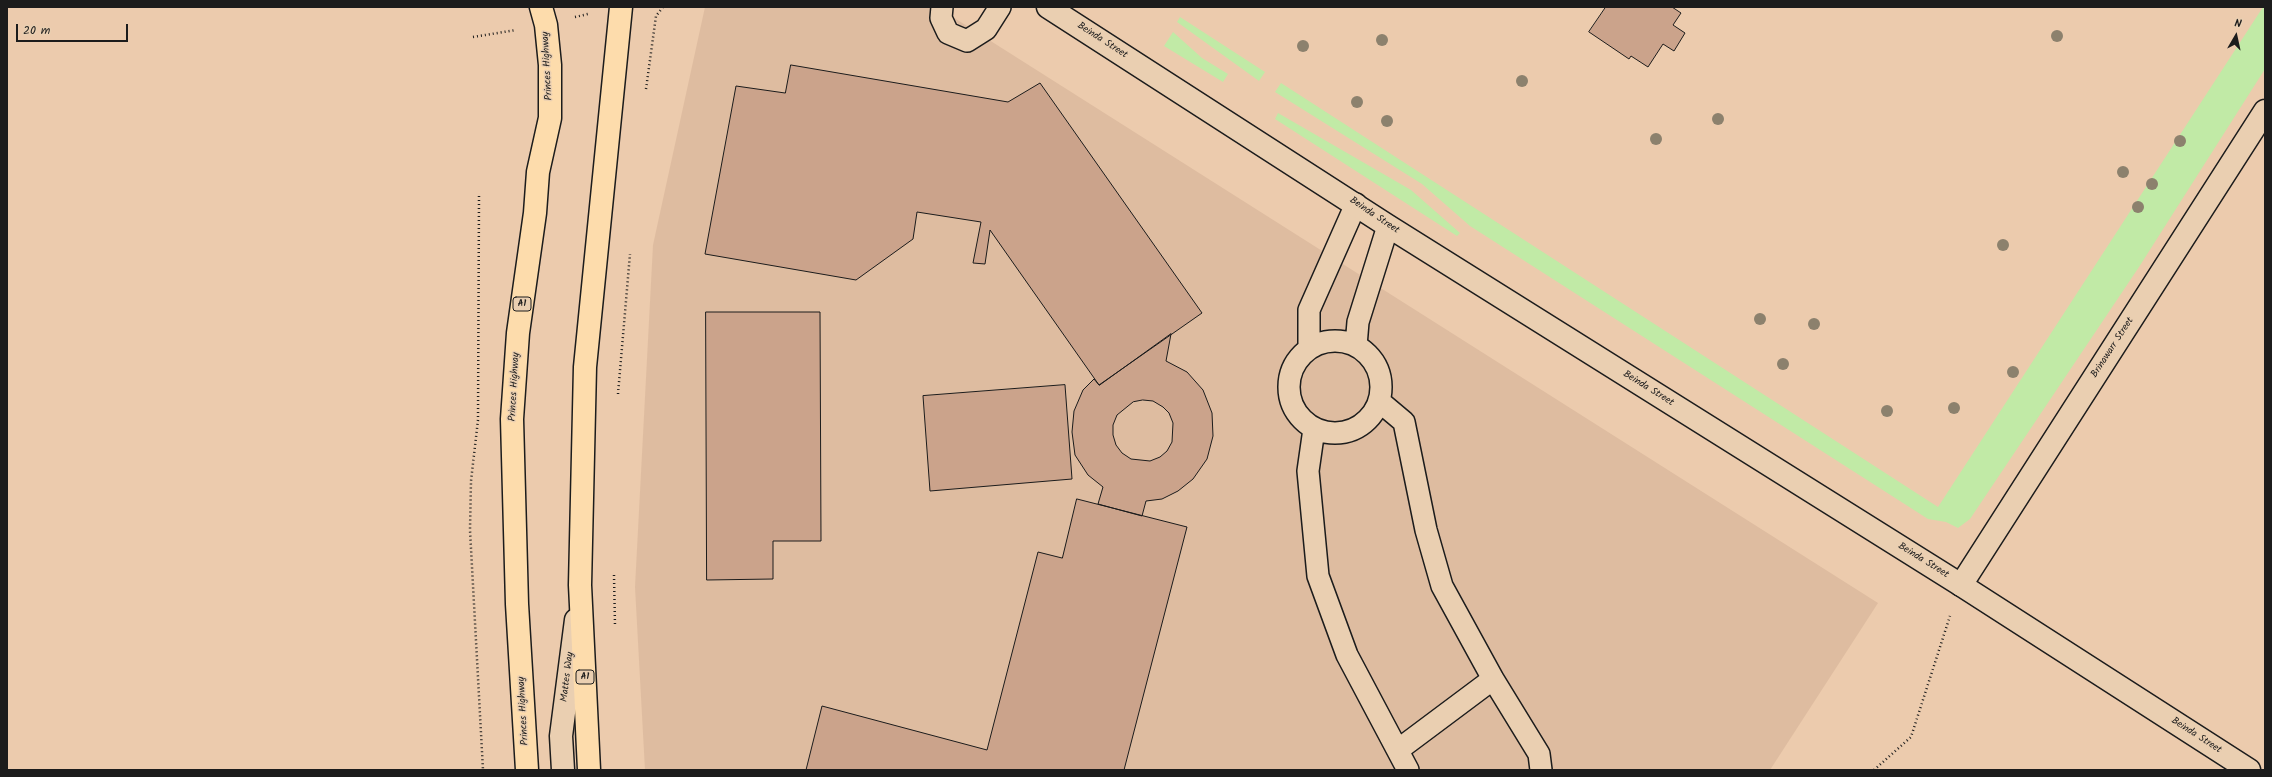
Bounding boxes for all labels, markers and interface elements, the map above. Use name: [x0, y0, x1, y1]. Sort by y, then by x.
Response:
text: N: [2233, 15, 2243, 34]
scale bar: [18, 16, 130, 42]
north arrow: [2216, 16, 2256, 56]
street label: Beinda Street: [1075, 20, 1129, 62]
text: 20 m: [23, 21, 50, 40]
street label: Princes Highway: [540, 31, 556, 101]
street label: Beinda Street: [1347, 195, 1401, 237]
road number: A1: [513, 297, 531, 311]
street label: Brinawarr Street: [2089, 316, 2137, 380]
street label: Princes Highway: [507, 352, 523, 422]
street label: Beinda Street: [1620, 369, 1676, 409]
street label: Beinda Street: [1895, 541, 1951, 581]
street label: Mattes Way: [559, 651, 577, 703]
road number: A1: [576, 670, 594, 684]
street label: Princes Highway: [516, 676, 532, 746]
street label: Beinda Street: [2169, 715, 2223, 757]

